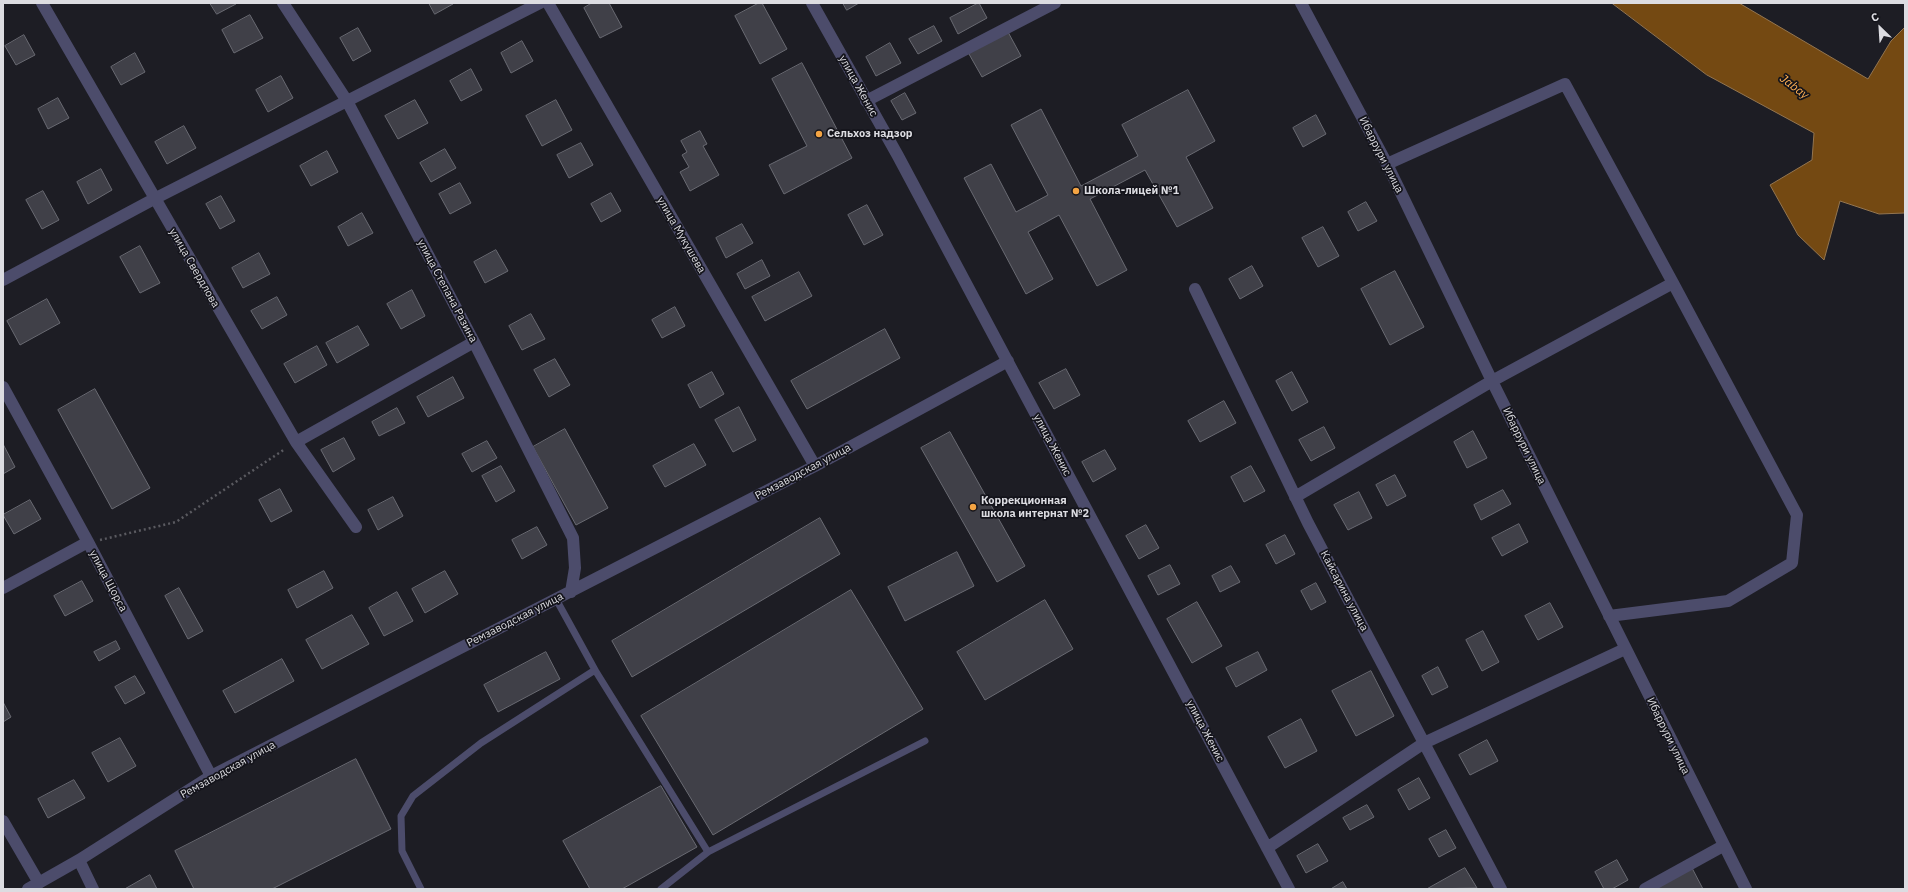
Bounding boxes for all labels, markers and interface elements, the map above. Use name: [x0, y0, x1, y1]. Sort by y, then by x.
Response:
north arrow: [1860, 8, 1900, 48]
text: С: [1869, 9, 1881, 25]
street label: улица Женис: [836, 53, 880, 119]
water label: Jabay: [1777, 71, 1811, 103]
street label: Ибаррури улица: [1356, 115, 1406, 195]
place label: Сельхоз надзор: [827, 127, 913, 141]
marker: Сельхоз надзор: [814, 129, 824, 139]
place label: Школа-лицей №1: [1084, 184, 1179, 198]
marker: Школа-лицей №1: [1071, 186, 1081, 196]
street label: улица Мукушева: [654, 195, 708, 275]
street label: улица Свердлова: [166, 226, 222, 310]
street label: улица Степана Разина: [414, 237, 480, 345]
street label: Ибаррури улица: [1500, 405, 1548, 487]
street label: улица Женис: [1030, 412, 1074, 478]
street label: Ремзаводская улица: [753, 441, 853, 503]
place label: Коррекционная школа интернат №2: [981, 494, 1089, 520]
marker: Коррекционная школа интернат №2: [968, 502, 978, 512]
street label: улица Щорса: [86, 548, 130, 614]
street label: Кайсарина улица: [1317, 549, 1371, 633]
street label: Ремзаводская улица: [465, 590, 565, 650]
street label: Ибаррури улица: [1644, 695, 1692, 777]
street label: улица Женис: [1183, 698, 1227, 764]
street label: Ремзаводская улица: [178, 738, 278, 802]

